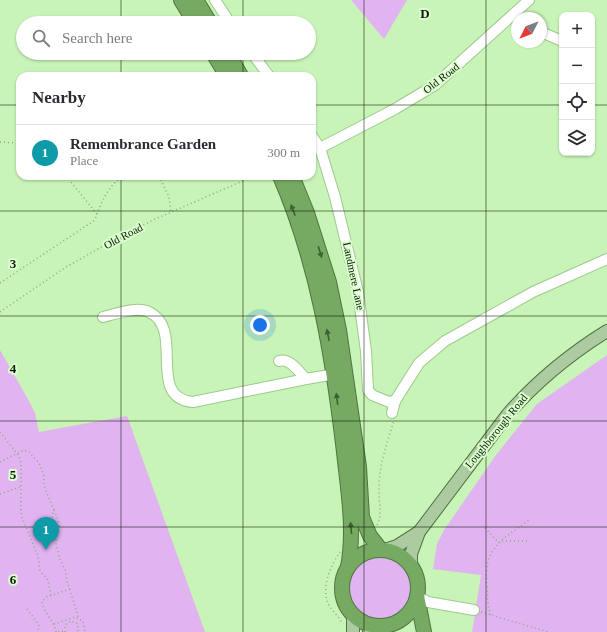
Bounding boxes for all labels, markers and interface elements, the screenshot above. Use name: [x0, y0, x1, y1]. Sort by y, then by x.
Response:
text: D: [420, 6, 430, 21]
north arrow: [511, 12, 547, 48]
map controls: [559, 12, 595, 156]
button: +: [559, 12, 595, 48]
search box: [16, 16, 316, 60]
icon: search: [30, 27, 52, 49]
text: Search here: [62, 30, 132, 46]
button: −: [559, 48, 595, 84]
street label: Old Road: [421, 60, 462, 96]
button: locate: [559, 84, 595, 120]
text: Nearby: [32, 88, 86, 107]
button: layers: [559, 120, 595, 156]
text: Remembrance Garden: [70, 136, 216, 152]
text: 1: [42, 145, 48, 160]
text: 300 m: [267, 145, 300, 160]
text: Place: [70, 153, 98, 168]
one-way arrow: [290, 204, 296, 216]
street label: Old Road: [101, 221, 145, 251]
street label: Landmere Lane: [341, 241, 367, 311]
one-way arrow: [317, 247, 323, 259]
text: 3: [10, 256, 17, 271]
your location: [250, 315, 270, 335]
one-way arrow: [324, 329, 330, 341]
text: 4: [10, 361, 17, 376]
street label: Loughborough Road: [463, 391, 530, 470]
one-way arrow: [334, 393, 341, 405]
text: 5: [10, 467, 17, 482]
pin: 1: [33, 517, 59, 550]
one-way arrow: [348, 522, 355, 534]
text: 6: [10, 572, 17, 587]

